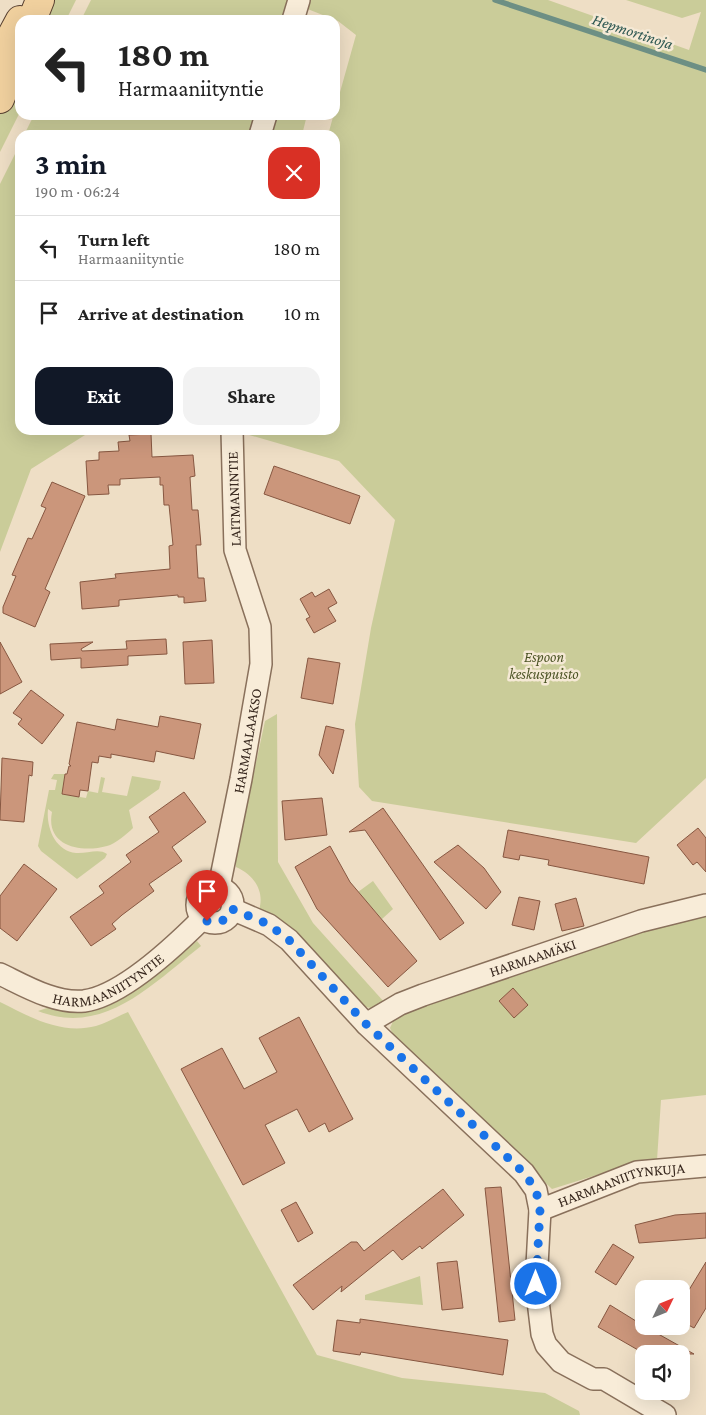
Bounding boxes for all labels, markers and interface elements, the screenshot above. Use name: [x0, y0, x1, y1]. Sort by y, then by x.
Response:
water label: Hepmortinoja: [590, 10, 676, 54]
icon: left: [35, 35, 100, 100]
text: 180 m: [118, 35, 209, 74]
text: Harmaaniityntie: [118, 76, 264, 101]
text: 3 min: [35, 147, 107, 180]
button: close: [268, 147, 320, 199]
text: 190 m · 06:24: [35, 183, 120, 200]
text: Turn left: [78, 229, 150, 250]
icon: left: [35, 234, 63, 262]
text: 180 m: [274, 238, 320, 259]
text: Harmaaniityntie: [78, 250, 184, 267]
icon: arrive: [35, 299, 63, 327]
text: Arrive at destination: [78, 303, 244, 324]
text: 10 m: [284, 303, 320, 324]
button: Exit: [35, 367, 173, 425]
button: Share: [183, 367, 320, 425]
street label: LAITMANINTIE: [224, 451, 244, 547]
park label: Espoon keskuspuisto: [509, 649, 579, 683]
street label: HARMAALAAKSO: [230, 687, 265, 795]
pin: [186, 870, 228, 921]
icon: arrive: [193, 877, 221, 905]
street label: HARMAAMÄKI: [487, 936, 578, 980]
street label: HARMAANIITYNTIE: [51, 950, 167, 1010]
street label: HARMAANIITYNKUJA: [556, 1160, 686, 1210]
position arrow: [509, 1257, 561, 1309]
north arrow: [635, 1280, 690, 1335]
map controls: [635, 1280, 690, 1400]
button: sound: [635, 1345, 690, 1400]

